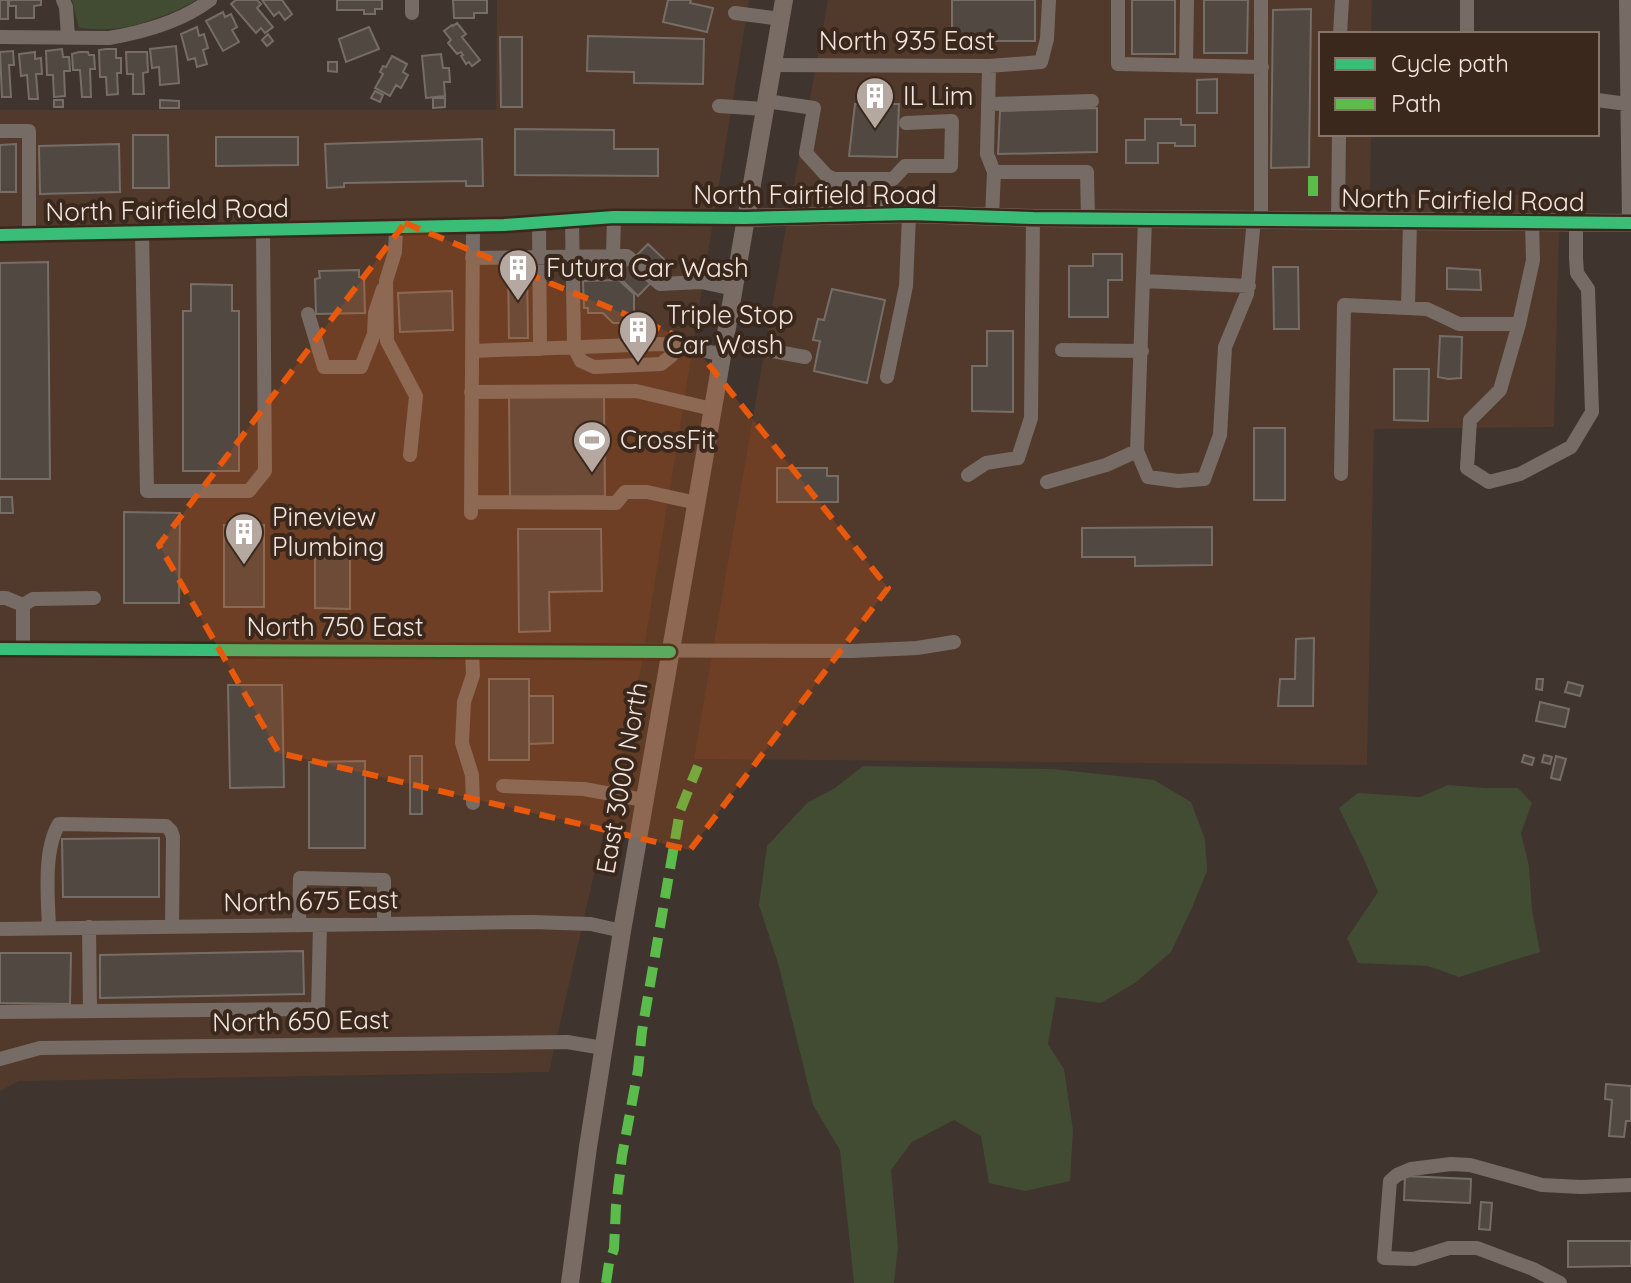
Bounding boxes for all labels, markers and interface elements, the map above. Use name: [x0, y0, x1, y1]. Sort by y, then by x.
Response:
street label: North 935 East: [819, 24, 995, 57]
legend: [1319, 32, 1599, 136]
text: Cycle path: [1391, 48, 1509, 78]
building icon: IL Lim: [854, 75, 896, 130]
place label: IL Lim: [903, 79, 974, 112]
text: Path: [1391, 88, 1442, 118]
street label: North Fairfield Road: [693, 178, 937, 211]
street label: North Fairfield Road: [1341, 181, 1585, 218]
street label: North Fairfield Road: [45, 191, 289, 228]
building icon: Futura Car Wash: [497, 247, 539, 302]
place label: Futura Car Wash: [546, 251, 749, 284]
place label: Triple Stop Car Wash: [666, 298, 794, 361]
building icon: Triple Stop Car Wash: [617, 309, 659, 364]
sports icon: CrossFit: [571, 419, 613, 474]
place label: CrossFit: [620, 423, 716, 456]
place label: Pineview Plumbing: [272, 500, 384, 563]
building icon: Pineview Plumbing: [223, 511, 265, 566]
street label: North 750 East: [247, 610, 423, 643]
street label: East 3000 North: [588, 680, 655, 876]
street label: North 675 East: [223, 882, 399, 919]
street label: North 650 East: [212, 1002, 390, 1039]

